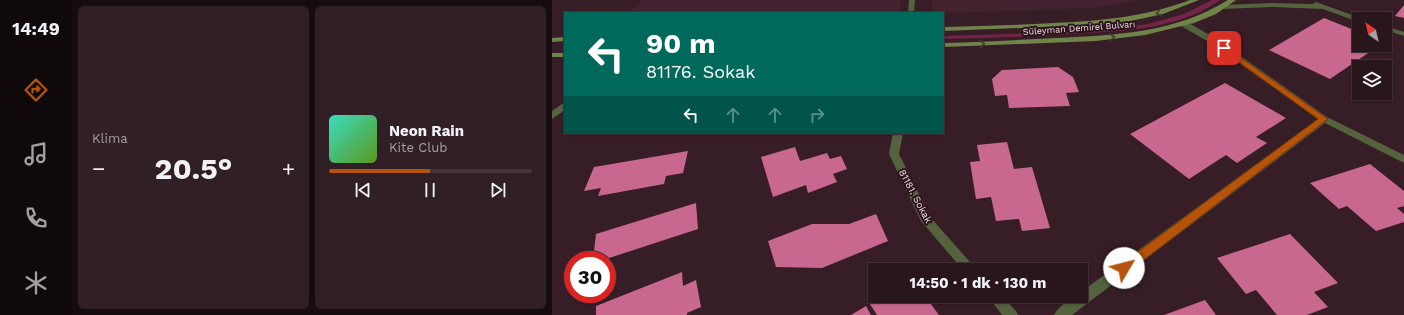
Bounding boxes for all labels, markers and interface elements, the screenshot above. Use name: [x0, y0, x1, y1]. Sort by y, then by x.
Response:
one-way arrow: [1156, 9, 1162, 17]
north arrow: [1352, 12, 1392, 52]
map controls: [1352, 12, 1392, 100]
text: 14:49: [12, 18, 60, 39]
street label: Süleyman Demirel Bulvarı: [1022, 19, 1136, 37]
text: 90 m: [646, 27, 716, 60]
icon: left: [580, 28, 632, 80]
pin: [1207, 31, 1241, 65]
one-way arrow: [1109, 32, 1115, 41]
icon: arrive: [1213, 37, 1235, 59]
one-way arrow: [979, 39, 985, 48]
button: layers: [1352, 60, 1392, 100]
text: 81176. Sokak: [646, 61, 756, 82]
icon: directions: [22, 76, 50, 104]
icon: left: [680, 104, 702, 126]
icon: ahead: [722, 104, 744, 126]
icon: ahead: [764, 104, 786, 126]
icon: right: [806, 104, 828, 126]
text: Neon Rain: [389, 122, 464, 140]
text: Klima: [92, 131, 128, 146]
icon: music: [22, 140, 50, 168]
text: Kite Club: [389, 140, 447, 155]
text: 20.5°: [155, 151, 232, 186]
text: −: [92, 156, 105, 181]
text: +: [282, 156, 295, 181]
street label: 81181. Sokak: [897, 167, 935, 225]
icon: previous: [352, 179, 374, 201]
icon: pause: [419, 179, 441, 201]
icon: next: [487, 179, 509, 201]
icon: phone: [22, 204, 50, 232]
position arrow: [1103, 247, 1145, 289]
speed limit sign: 30: [564, 251, 616, 303]
icon: climate: [22, 269, 50, 297]
text: 14:50 · 1 dk · 130 m: [910, 274, 1046, 292]

